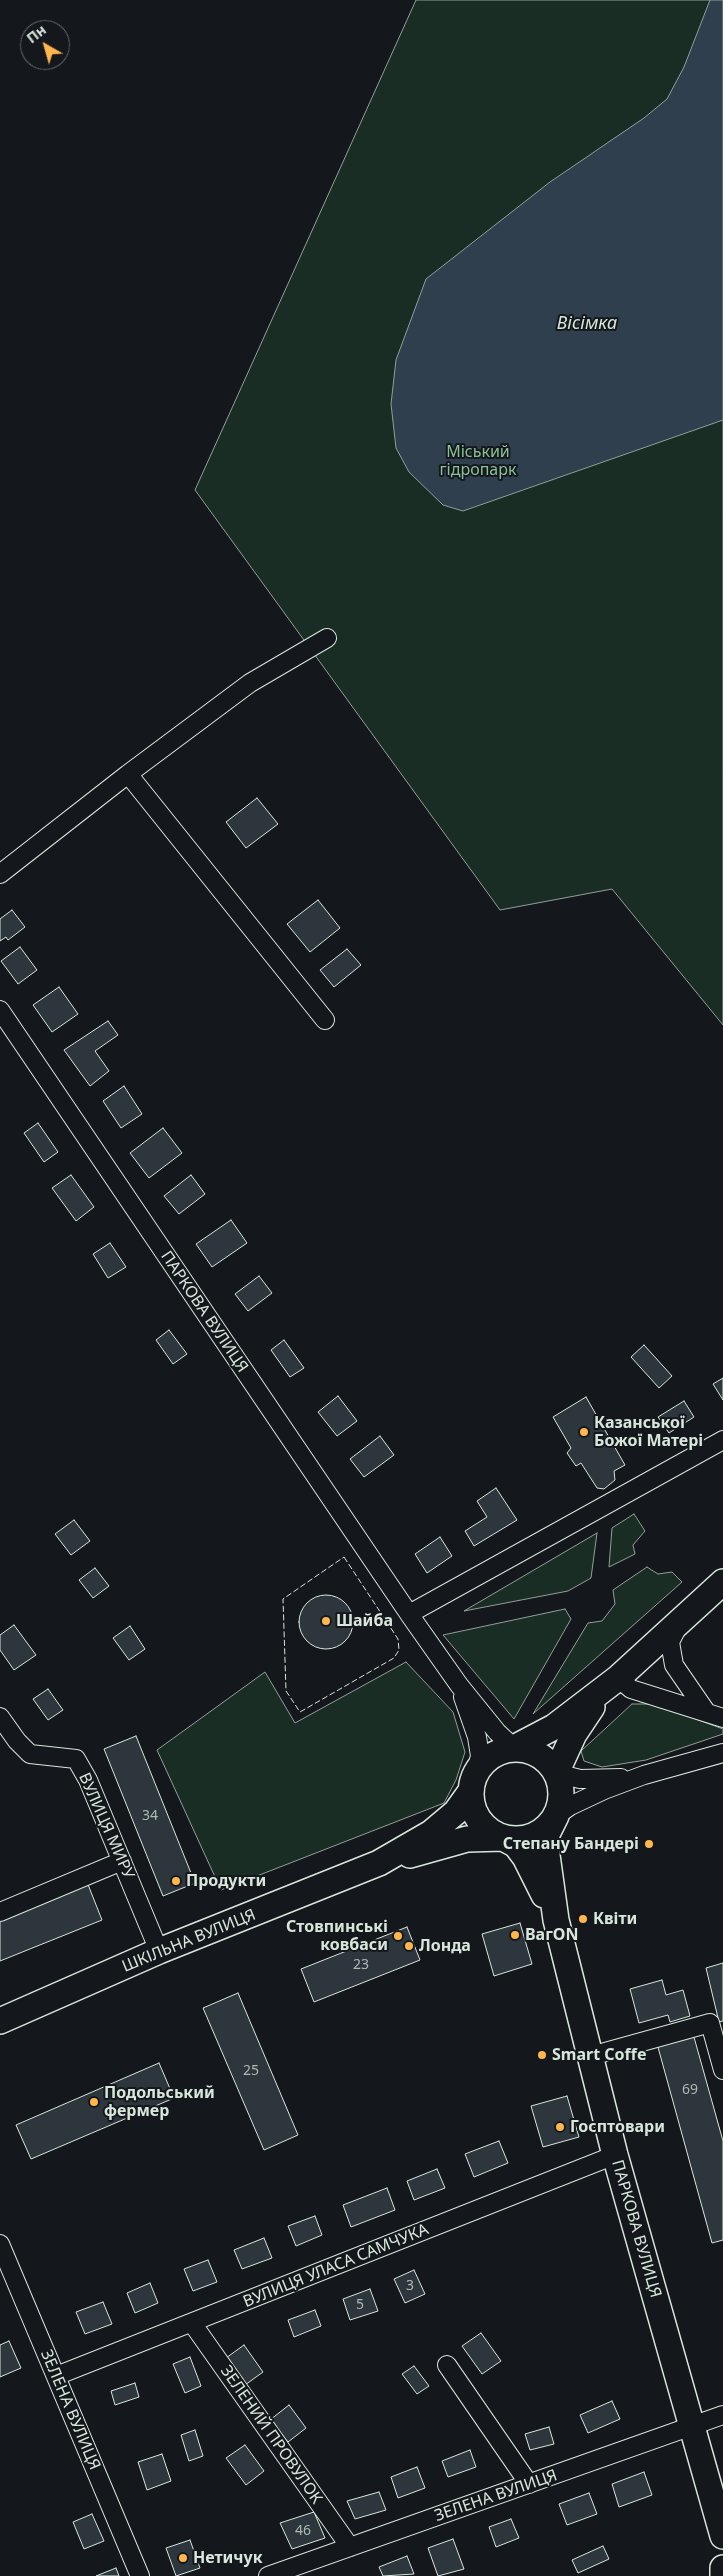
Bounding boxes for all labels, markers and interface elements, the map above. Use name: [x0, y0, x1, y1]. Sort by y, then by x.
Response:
north arrow: [20, 20, 70, 70]
text: Пн: [22, 20, 50, 47]
water label: Вісімка: [557, 313, 617, 335]
park label: Міський гідропарк: [440, 442, 516, 480]
street label: ПАРКОВА ВУЛИЦЯ: [156, 1248, 252, 1376]
place label: Казанської Божої Матері: [594, 1413, 703, 1451]
marker: Казанської Божої Матері: [578, 1426, 590, 1438]
place label: Шайба: [336, 1611, 393, 1631]
marker: Шайба: [320, 1615, 332, 1627]
street label: ВУЛИЦЯ МИРУ: [74, 1770, 138, 1882]
house number: 34: [142, 1808, 158, 1824]
place label: Степану Бандері: [503, 1834, 639, 1854]
marker: Степану Бандері: [643, 1838, 655, 1850]
place label: Продукти: [186, 1871, 266, 1891]
marker: Продукти: [170, 1875, 182, 1887]
street label: ШКІЛЬНА ВУЛИЦЯ: [119, 1905, 259, 1977]
place label: Квiти: [593, 1909, 637, 1929]
marker: Квiти: [577, 1913, 589, 1925]
place label: Стовпинські ковбаси: [286, 1917, 388, 1955]
place label: ВагON: [525, 1925, 578, 1945]
marker: ВагON: [509, 1929, 521, 1941]
marker: Стовпинські ковбаси: [392, 1930, 404, 1942]
place label: Лонда: [419, 1936, 471, 1956]
marker: Лонда: [403, 1940, 415, 1952]
house number: 23: [353, 1957, 369, 1973]
place label: Smart Coffe: [552, 2045, 646, 2065]
marker: Smart Coffe: [536, 2049, 548, 2061]
house number: 25: [243, 2063, 259, 2079]
house number: 69: [682, 2082, 698, 2098]
place label: Подольський фермер: [104, 2083, 215, 2121]
marker: Подольський фермер: [88, 2096, 100, 2108]
place label: Госптовари: [570, 2117, 665, 2137]
marker: Госптовари: [554, 2121, 566, 2133]
street label: ПАРКОВА ВУЛИЦЯ: [607, 2158, 665, 2300]
street label: ВУЛИЦЯ УЛАСА САМЧУКА: [241, 2220, 431, 2312]
house number: 3: [406, 2278, 414, 2294]
house number: 5: [356, 2297, 364, 2313]
street label: ЗЕЛЕНА ВУЛИЦЯ: [36, 2347, 104, 2473]
street label: ЗЕЛЕНИЙ ПРОВУЛОК: [216, 2362, 326, 2508]
street label: ЗЕЛЕНА ВУЛИЦЯ: [432, 2466, 560, 2526]
house number: 46: [295, 2523, 311, 2539]
place label: Нетичук: [193, 2548, 263, 2568]
marker: Нетичук: [177, 2552, 189, 2564]

